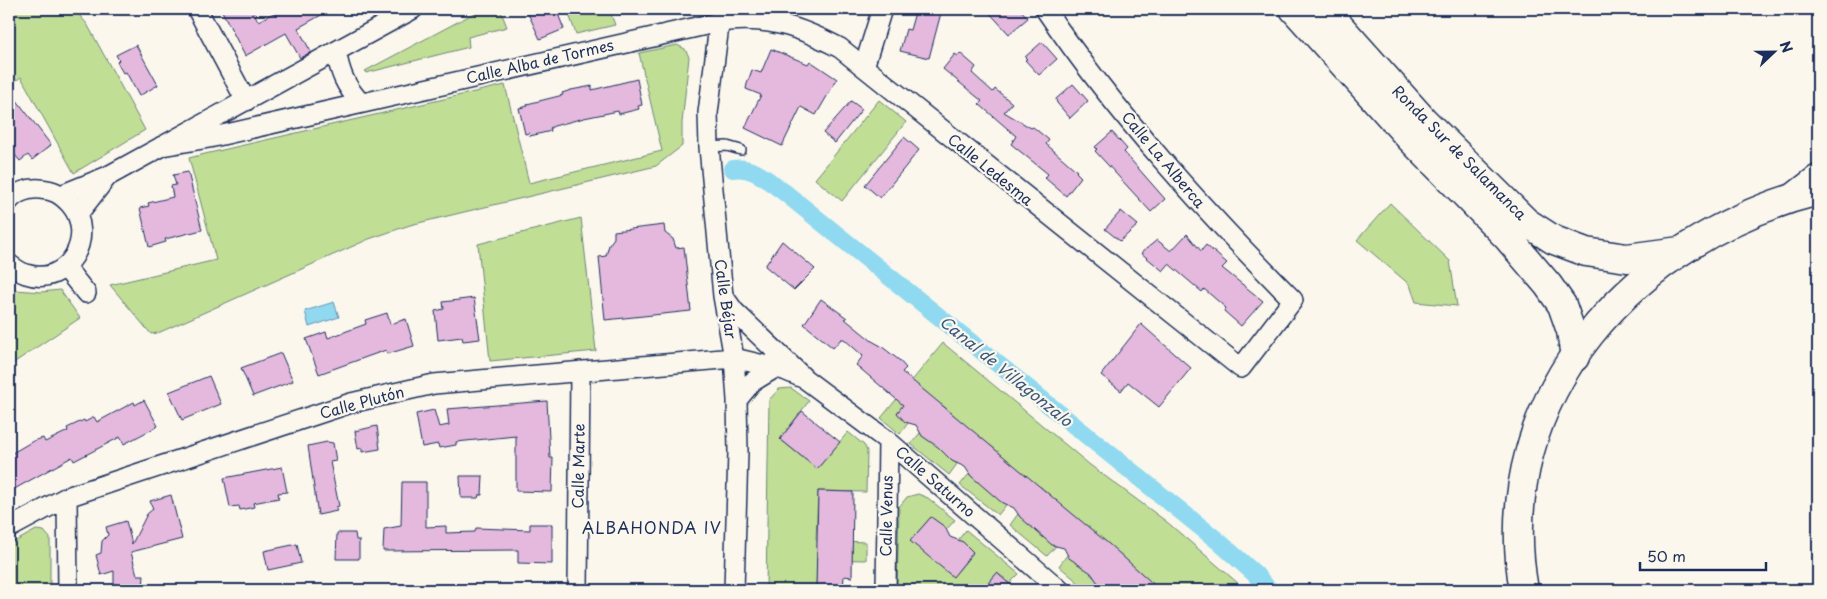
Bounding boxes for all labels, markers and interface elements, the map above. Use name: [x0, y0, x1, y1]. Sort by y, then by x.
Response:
north arrow: [1750, 28, 1800, 78]
street label: Calle Alba de Tormes: [464, 32, 616, 89]
text: N: [1775, 38, 1798, 56]
street label: Ronda Sur de Salamanca: [1387, 79, 1533, 225]
street label: Calle La Alberca: [1117, 106, 1212, 213]
street label: Calle Ledesma: [943, 127, 1039, 211]
street label: Calle Béjar: [710, 258, 743, 340]
water label: Canal de Villagonzalo: [935, 309, 1079, 432]
street label: Calle Plutón: [317, 379, 406, 424]
street label: Calle Marte: [565, 423, 590, 509]
street label: Calle Saturno: [891, 440, 981, 522]
street label: Calle Venus: [873, 475, 898, 557]
district label: ALBAHONDA IV: [582, 515, 722, 539]
scale bar: [1640, 539, 1766, 571]
text: 50 m: [1647, 544, 1686, 567]

